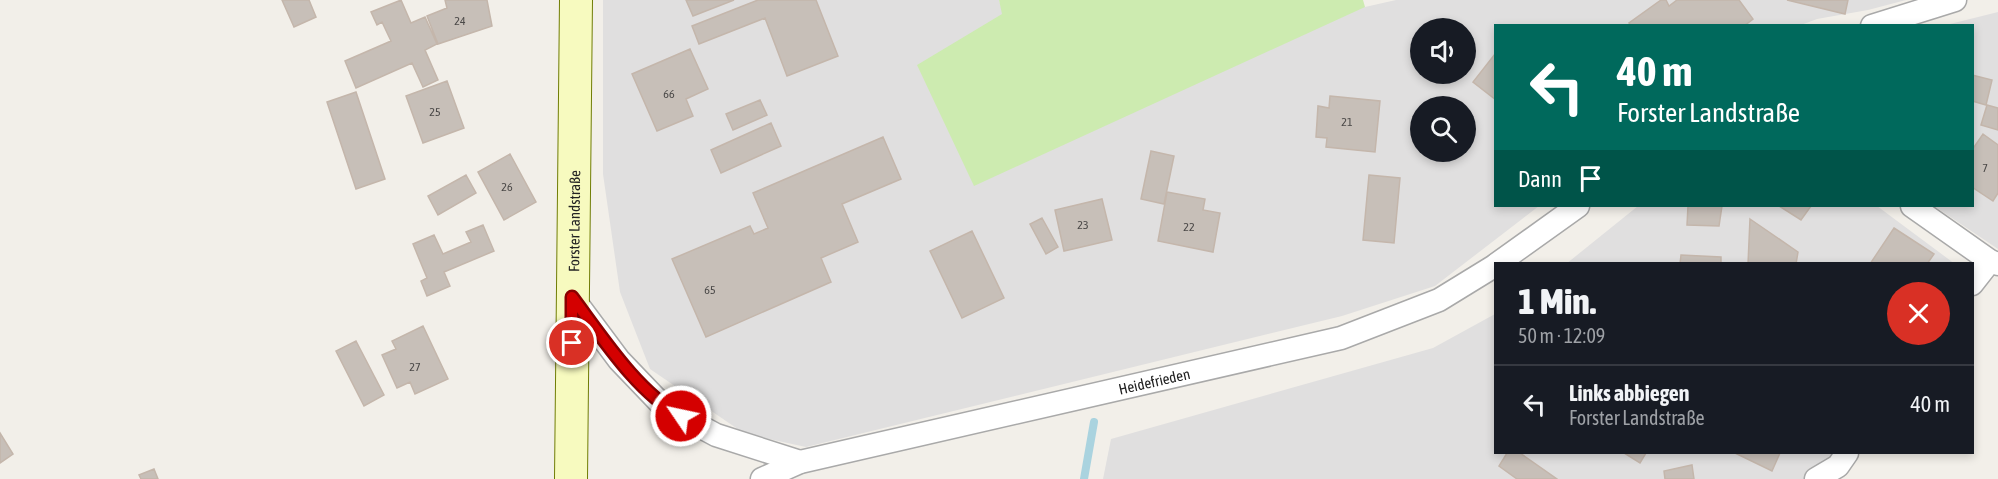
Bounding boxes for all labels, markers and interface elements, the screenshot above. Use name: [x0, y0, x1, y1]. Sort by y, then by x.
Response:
house number: 24: [454, 14, 466, 28]
map controls: [1410, 18, 1476, 162]
button: sound: [1410, 18, 1476, 84]
text: 40 m: [1617, 47, 1692, 95]
icon: left: [1518, 48, 1596, 126]
house number: 66: [663, 87, 675, 101]
button: search: [1410, 96, 1476, 162]
text: Forster Landstraße: [1617, 97, 1800, 128]
house number: 25: [429, 105, 441, 119]
house number: 21: [1341, 115, 1353, 129]
house number: 7: [1982, 161, 1988, 175]
icon: arrive: [1574, 162, 1607, 195]
text: Dann: [1518, 166, 1562, 192]
street label: Forster Landstraße: [565, 170, 583, 272]
house number: 26: [501, 180, 513, 194]
house number: 23: [1077, 218, 1089, 232]
house number: 22: [1183, 220, 1195, 234]
text: 1 Min.: [1518, 280, 1596, 322]
button: close: [1887, 282, 1950, 345]
house number: 65: [704, 283, 716, 297]
pin: [546, 317, 597, 368]
text: 50 m · 12:09: [1518, 324, 1605, 347]
icon: arrive: [555, 326, 588, 359]
house number: 27: [409, 360, 421, 374]
street label: Heidefrieden: [1117, 364, 1192, 397]
text: Links abbiegen: [1569, 380, 1690, 406]
position arrow: [649, 384, 713, 448]
icon: left: [1518, 388, 1551, 421]
text: 40 m: [1910, 391, 1950, 417]
text: Forster Landstraße: [1569, 406, 1705, 429]

